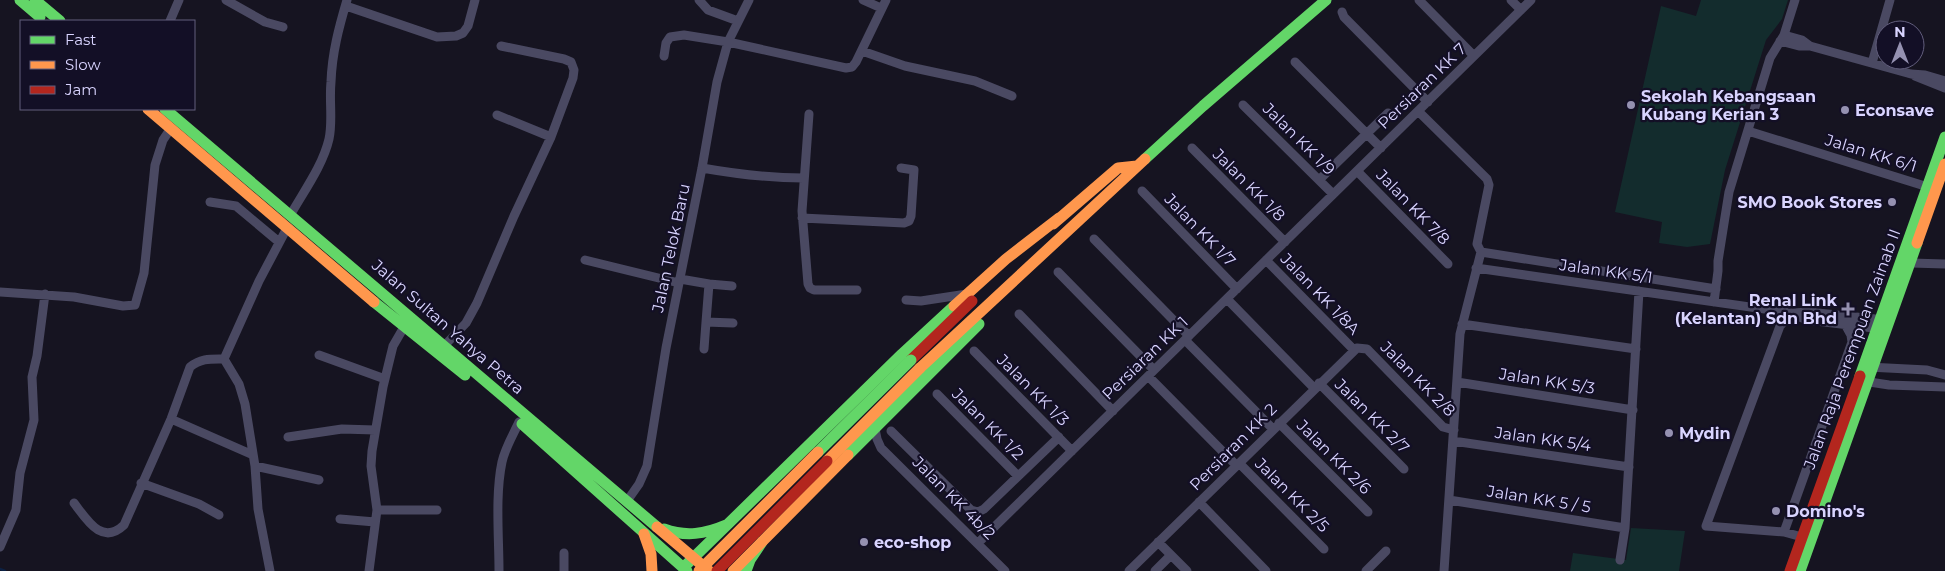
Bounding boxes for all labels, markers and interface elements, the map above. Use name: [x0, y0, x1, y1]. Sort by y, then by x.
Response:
legend: [20, 20, 195, 110]
north arrow: [1875, 20, 1925, 70]
text: N: [1894, 23, 1906, 41]
text: Fast: [65, 30, 96, 49]
street label: Persiaran KK 7: [1374, 39, 1470, 133]
text: Slow: [65, 55, 101, 74]
text: Jam: [64, 80, 97, 99]
place label: Sekolah Kebangsaan Kubang Kerian 3: [1641, 87, 1816, 124]
street label: Jalan KK 1/9: [1258, 98, 1339, 179]
marker: Sekolah Kebangsaan Kubang Kerian 3: [1625, 99, 1637, 111]
place label: Econsave: [1855, 101, 1934, 120]
marker: Econsave: [1839, 104, 1851, 116]
street label: Jalan KK 6/1: [1822, 130, 1919, 176]
street label: Jalan KK 1/8: [1208, 144, 1289, 225]
street label: Jalan KK 7/8: [1372, 165, 1454, 249]
street label: Jalan Telok Baru: [648, 182, 694, 315]
street label: Jalan KK 1/7: [1160, 189, 1239, 270]
place label: SMO Book Stores: [1738, 193, 1882, 212]
marker: SMO Book Stores: [1886, 196, 1898, 208]
street label: Jalan Raja Perempuan Zainab II: [1799, 226, 1904, 473]
street label: Jalan KK 1/8A: [1276, 249, 1364, 339]
street label: Jalan Sultan Yahya Petra: [367, 255, 528, 398]
street label: Jalan KK 5/1: [1557, 255, 1654, 287]
place label: Renal Link (Kelantan) Sdn Bhd: [1675, 291, 1838, 328]
marker: Renal Link (Kelantan) Sdn Bhd: [1841, 302, 1855, 316]
street label: Persiaran KK 1: [1098, 312, 1192, 404]
street label: Jalan KK 2/8: [1376, 337, 1459, 420]
street label: Jalan KK 1/3: [993, 350, 1073, 430]
street label: Jalan KK 5/3: [1497, 364, 1596, 398]
street label: Jalan KK 2/7: [1330, 374, 1413, 457]
street label: Jalan KK 1/2: [948, 384, 1028, 464]
street label: Persiaran KK 2: [1186, 400, 1280, 494]
street label: Jalan KK 2/6: [1292, 415, 1375, 498]
street label: Jalan KK 5/4: [1493, 423, 1593, 455]
place label: Mydin: [1679, 424, 1731, 443]
marker: Mydin: [1663, 427, 1675, 439]
street label: Jalan KK 4b/2: [908, 452, 999, 543]
street label: Jalan KK 2/5: [1250, 453, 1333, 536]
street label: Jalan KK 5 / 5: [1485, 481, 1592, 517]
place label: Domino's: [1786, 502, 1865, 521]
marker: Domino's: [1770, 505, 1782, 517]
place label: eco-shop: [874, 533, 951, 552]
marker: eco-shop: [858, 536, 870, 548]

